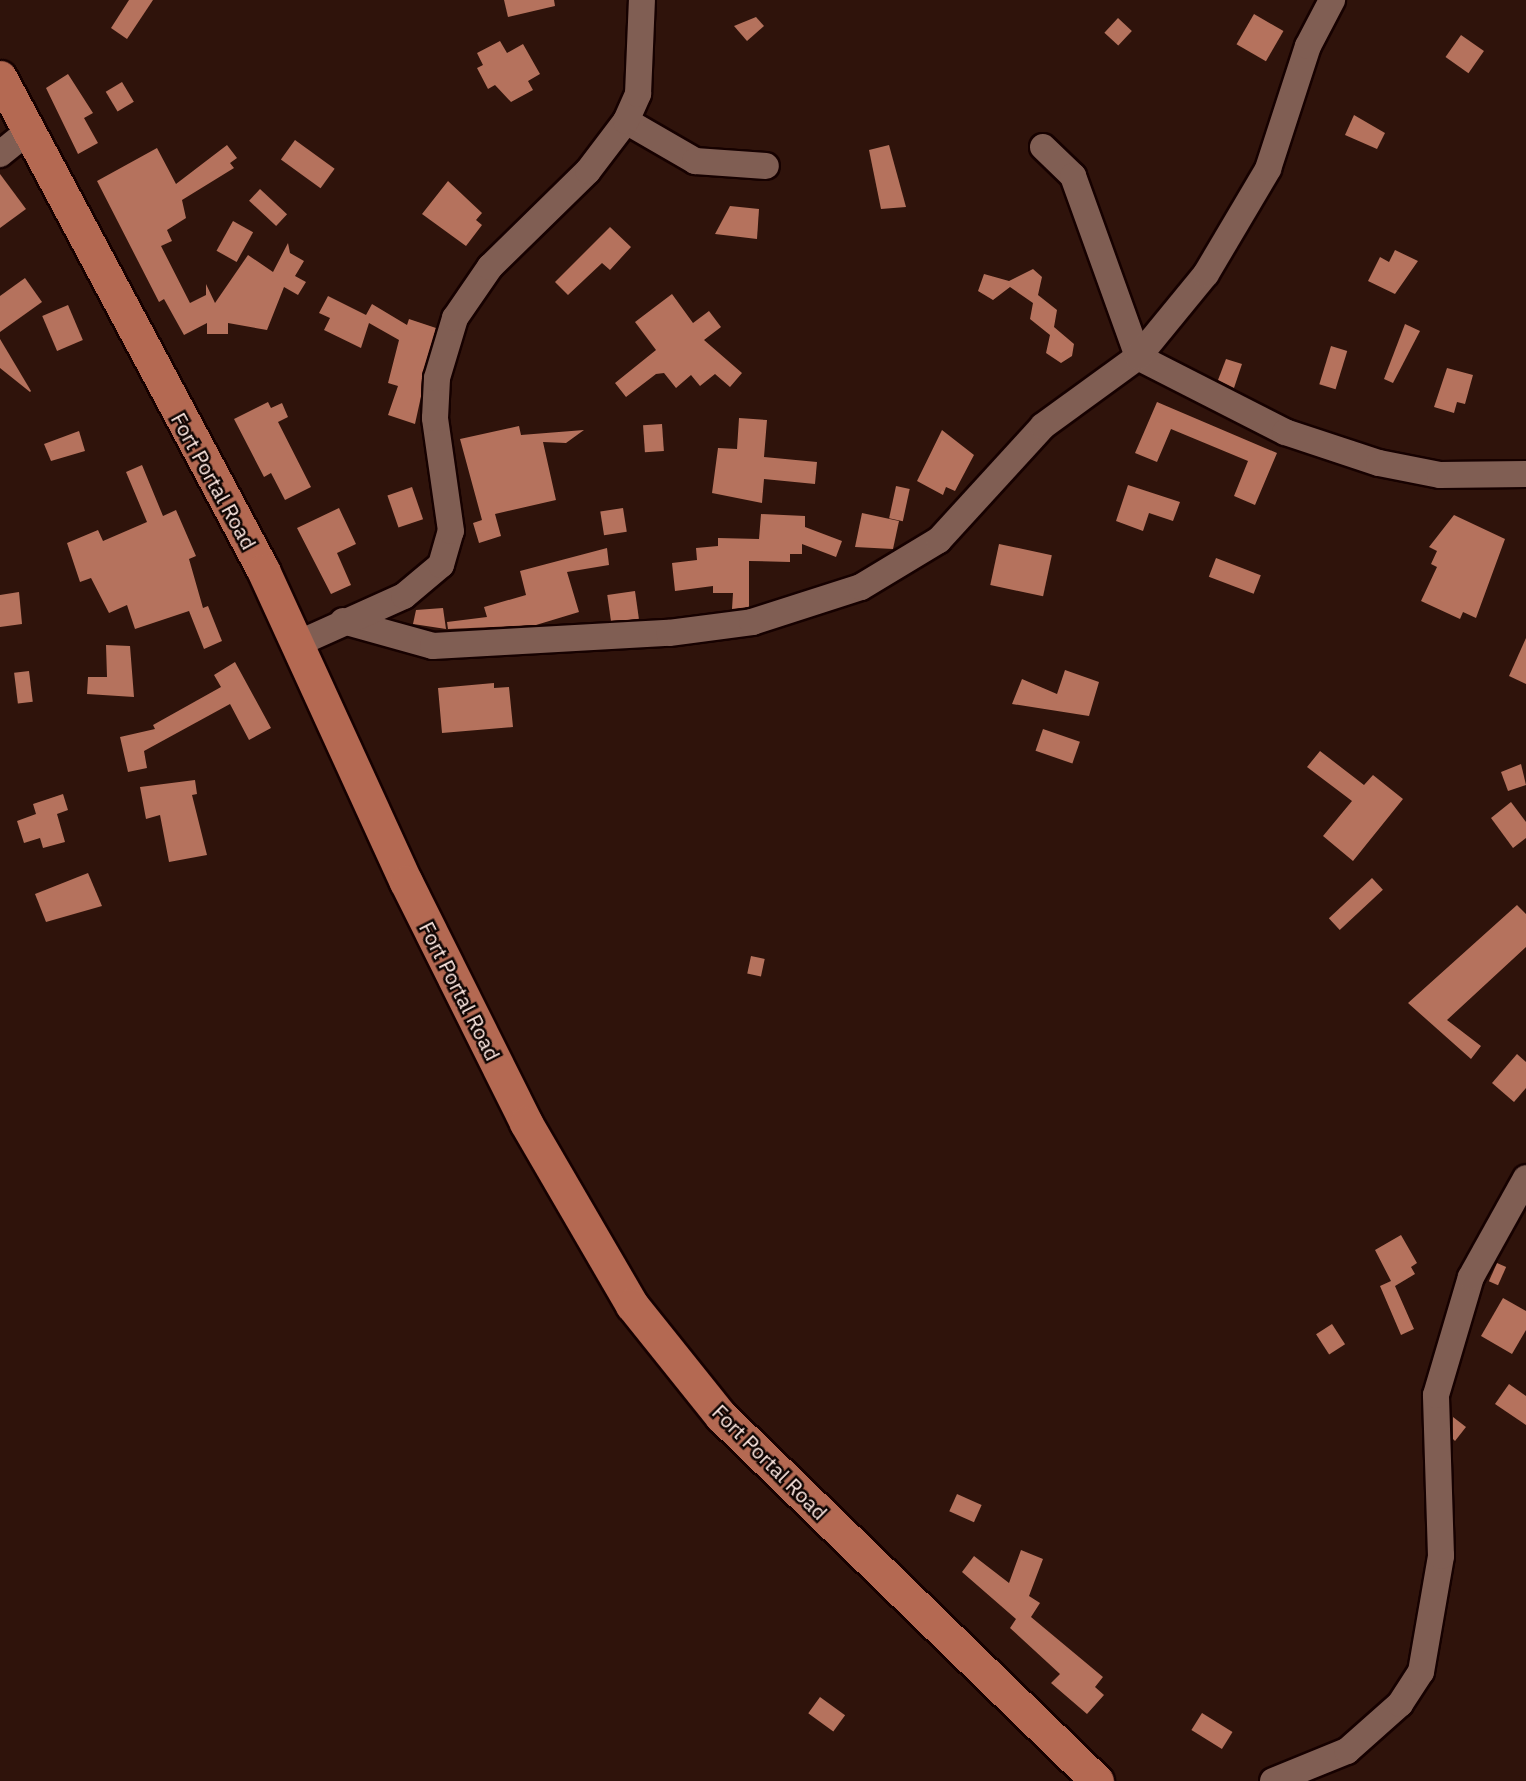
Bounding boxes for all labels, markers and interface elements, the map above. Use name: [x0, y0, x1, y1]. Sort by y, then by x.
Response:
street label: Fort Portal Road: [166, 408, 262, 554]
street label: Fort Portal Road: [414, 917, 506, 1065]
street label: Fort Portal Road: [707, 1399, 833, 1525]

